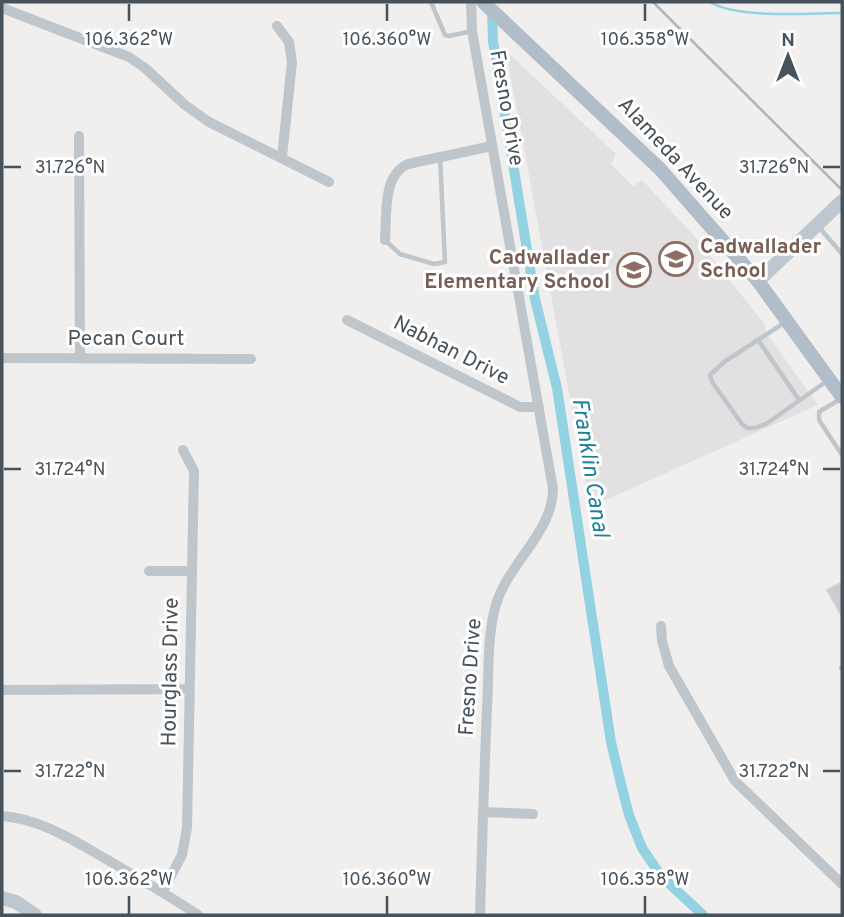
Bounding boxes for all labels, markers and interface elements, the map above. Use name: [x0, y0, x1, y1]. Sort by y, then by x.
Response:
north arrow: [753, 21, 823, 91]
text: 106.362°W: [85, 29, 173, 52]
text: 106.360°W: [343, 29, 431, 52]
text: 106.358°W: [601, 29, 689, 52]
text: N: [781, 29, 795, 53]
street label: Fresno Drive: [483, 48, 529, 168]
street label: Alameda Avenue: [611, 92, 739, 226]
text: 31.726°N: [35, 157, 105, 180]
text: 31.726°N: [739, 157, 809, 180]
place label: Cadwallader School: [700, 234, 821, 285]
school or university icon: Cadwallader School: [657, 240, 695, 278]
place label: Cadwallader Elementary School: [424, 245, 610, 296]
school or university icon: Cadwallader Elementary School: [615, 251, 653, 289]
street label: Nabhan Drive: [388, 310, 514, 392]
street label: Pecan Court: [67, 326, 185, 353]
water label: Franklin Canal: [564, 396, 615, 541]
text: 31.724°N: [35, 459, 105, 482]
text: 31.724°N: [739, 459, 809, 482]
street label: Hourglass Drive: [156, 597, 186, 747]
street label: Fresno Drive: [453, 618, 489, 736]
text: 31.722°N: [35, 761, 105, 784]
text: 31.722°N: [739, 761, 809, 784]
text: 106.362°W: [85, 869, 173, 892]
text: 106.360°W: [343, 869, 431, 892]
text: 106.358°W: [601, 869, 689, 892]

